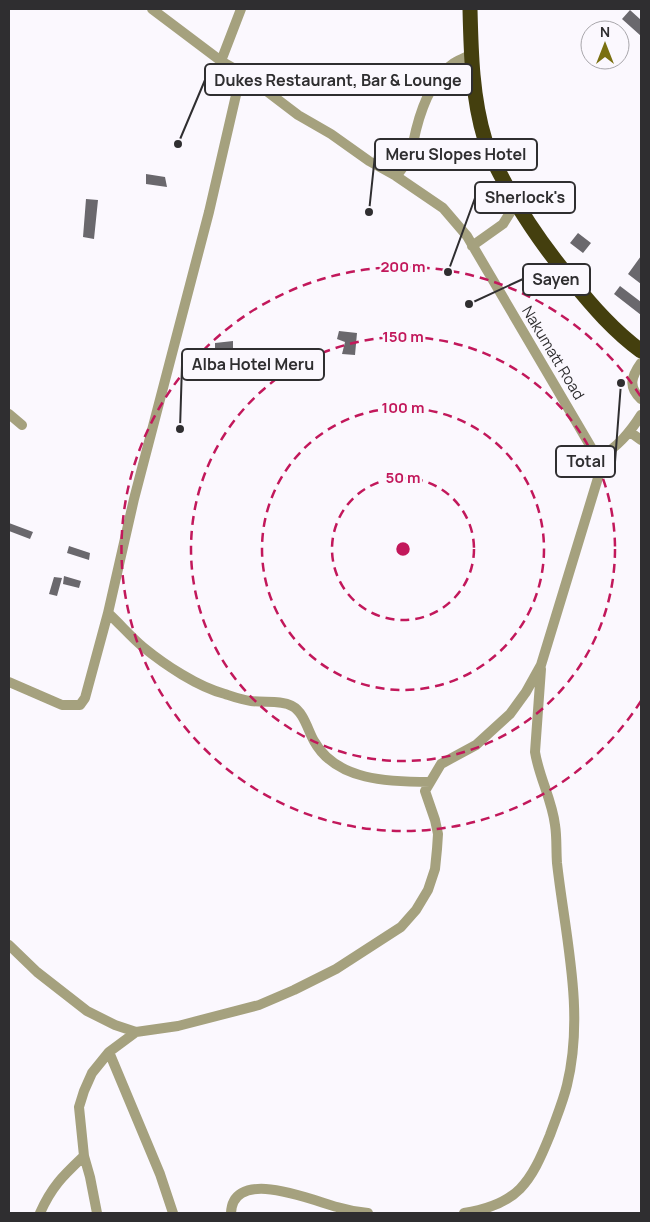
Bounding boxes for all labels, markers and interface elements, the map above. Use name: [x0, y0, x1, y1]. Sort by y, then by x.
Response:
north arrow: [580, 20, 630, 70]
text: N: [600, 22, 610, 41]
callout: Dukes Restaurant, Bar & Lounge: [205, 64, 472, 95]
text: Dukes Restaurant, Bar & Lounge: [214, 69, 462, 91]
callout: Meru Slopes Hotel: [375, 139, 537, 170]
text: Meru Slopes Hotel: [385, 143, 527, 165]
callout: Sherlock's: [475, 182, 575, 213]
text: Sherlock's: [485, 186, 565, 208]
text: 200 m: [380, 256, 426, 277]
callout: Sayen: [523, 264, 590, 295]
text: Sayen: [532, 268, 580, 290]
street label: Nakumatt Road: [517, 302, 590, 403]
text: 150 m: [382, 326, 424, 347]
callout: Alba Hotel Meru: [182, 349, 324, 380]
text: Alba Hotel Meru: [192, 353, 314, 375]
text: 100 m: [382, 397, 424, 418]
callout: Total: [556, 446, 615, 477]
text: Total: [567, 450, 605, 472]
text: 50 m: [385, 467, 421, 488]
centre of rings: [394, 540, 412, 558]

